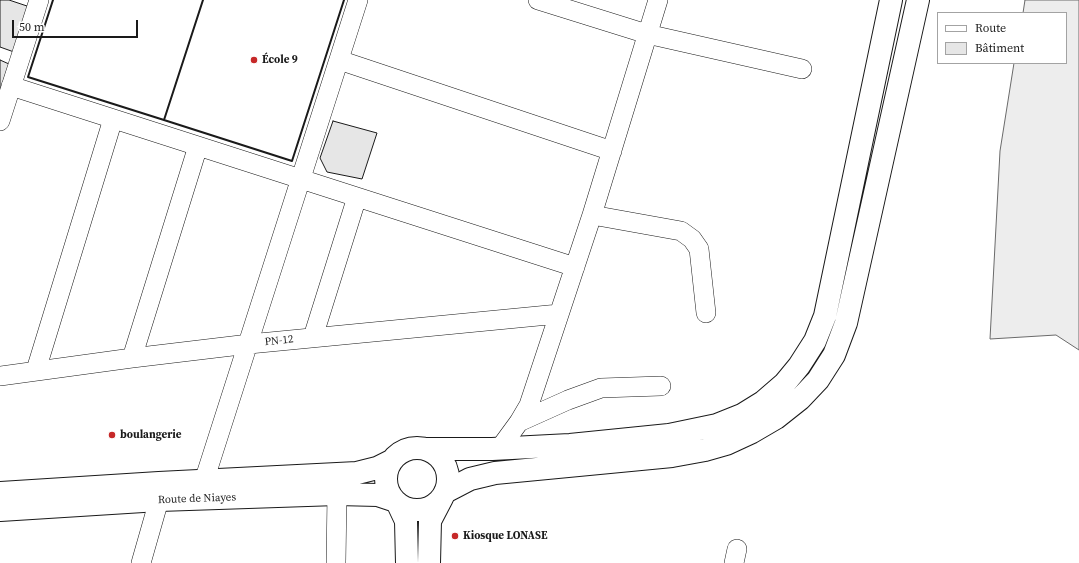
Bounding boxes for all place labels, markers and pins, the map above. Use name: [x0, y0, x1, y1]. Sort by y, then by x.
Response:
place label: École 9: [262, 53, 298, 67]
marker: École 9: [249, 55, 259, 65]
place label: boulangerie: [120, 428, 182, 442]
marker: boulangerie: [107, 430, 117, 440]
place label: Kiosque LONASE: [463, 529, 547, 543]
marker: Kiosque LONASE: [450, 531, 460, 541]

